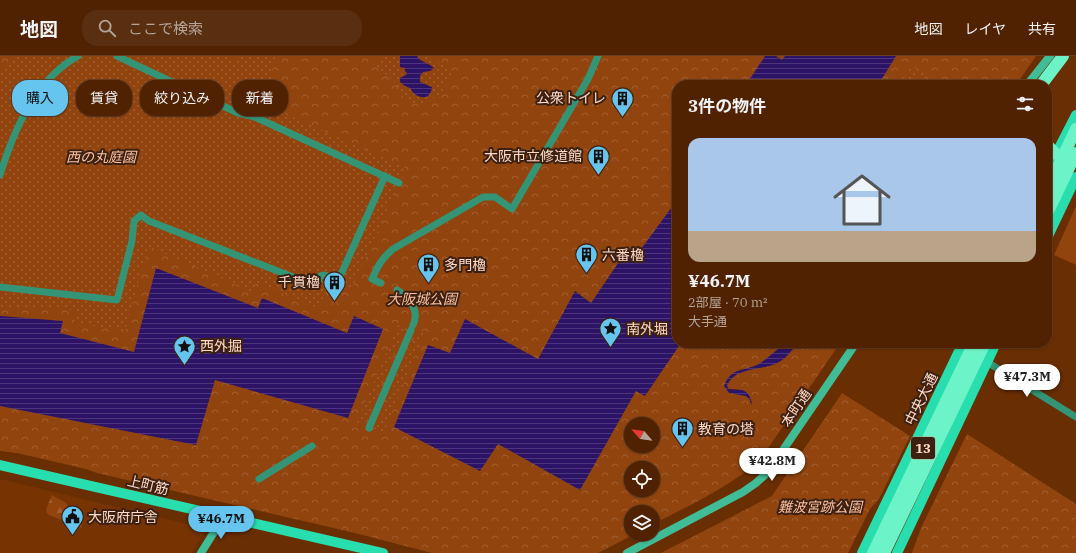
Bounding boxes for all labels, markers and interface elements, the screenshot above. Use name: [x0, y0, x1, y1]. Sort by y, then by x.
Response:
search box: [82, 10, 362, 46]
text: 地図: [20, 17, 58, 41]
icon: search: [96, 17, 118, 39]
text: ここで検索: [128, 19, 203, 38]
text: 地図: [914, 20, 942, 38]
text: レイヤ: [964, 20, 1006, 38]
text: 共有: [1028, 20, 1056, 38]
chip: 購入: [12, 80, 68, 116]
chip: 賃貸: [76, 80, 132, 116]
chip: 絞り込み: [140, 80, 224, 116]
chip: 新着: [232, 80, 288, 116]
building icon: 公衆トイレ: [609, 85, 635, 118]
place label: 公衆トイレ: [536, 89, 606, 107]
icon: filters: [1014, 93, 1036, 115]
text: 3件の物件: [688, 95, 766, 117]
building icon: 大阪市立修道館: [585, 143, 611, 176]
place label: 大阪市立修道館: [484, 147, 582, 165]
park label: 西の丸庭園: [66, 148, 138, 166]
icon: home: [826, 164, 898, 236]
building icon: 六番櫓: [574, 242, 600, 275]
place label: 六番櫓: [602, 246, 644, 264]
building icon: 多門櫓: [415, 252, 441, 285]
place label: 多門櫓: [444, 256, 486, 274]
building icon: 千貫櫓: [322, 269, 348, 302]
text: ¥46.7M: [688, 270, 750, 292]
place label: 千貫櫓: [278, 273, 320, 291]
park label: 大阪城公園: [387, 290, 459, 308]
text: 2部屋 · 70 m²: [688, 294, 768, 311]
text: 大手通: [688, 313, 727, 330]
place icon: 南外堀: [597, 316, 623, 349]
place label: 南外堀: [626, 320, 668, 338]
place icon: 西外掘: [171, 333, 197, 366]
place label: 西外掘: [200, 337, 242, 355]
pin: ¥47.3M: [994, 364, 1060, 398]
text: ¥47.3M: [1003, 368, 1051, 385]
street label: 中央大通: [901, 370, 941, 428]
street label: 本町通: [777, 386, 815, 430]
building icon: 教育の塔: [669, 416, 695, 449]
north arrow: [624, 417, 660, 453]
map controls: [624, 417, 660, 541]
place label: 教育の塔: [698, 420, 754, 438]
road number: 13: [911, 437, 935, 459]
pin: ¥42.8M: [739, 448, 805, 482]
text: ¥42.8M: [748, 452, 796, 469]
button: locate: [624, 461, 660, 497]
street label: 上町筋: [126, 472, 170, 498]
park label: 難波宮跡公園: [778, 498, 864, 516]
public building icon: 大阪府庁舎: [60, 504, 86, 537]
button: layers: [624, 505, 660, 541]
pin: ¥46.7M: [188, 506, 254, 540]
place label: 大阪府庁舎: [88, 508, 158, 526]
text: ¥46.7M: [197, 510, 245, 527]

